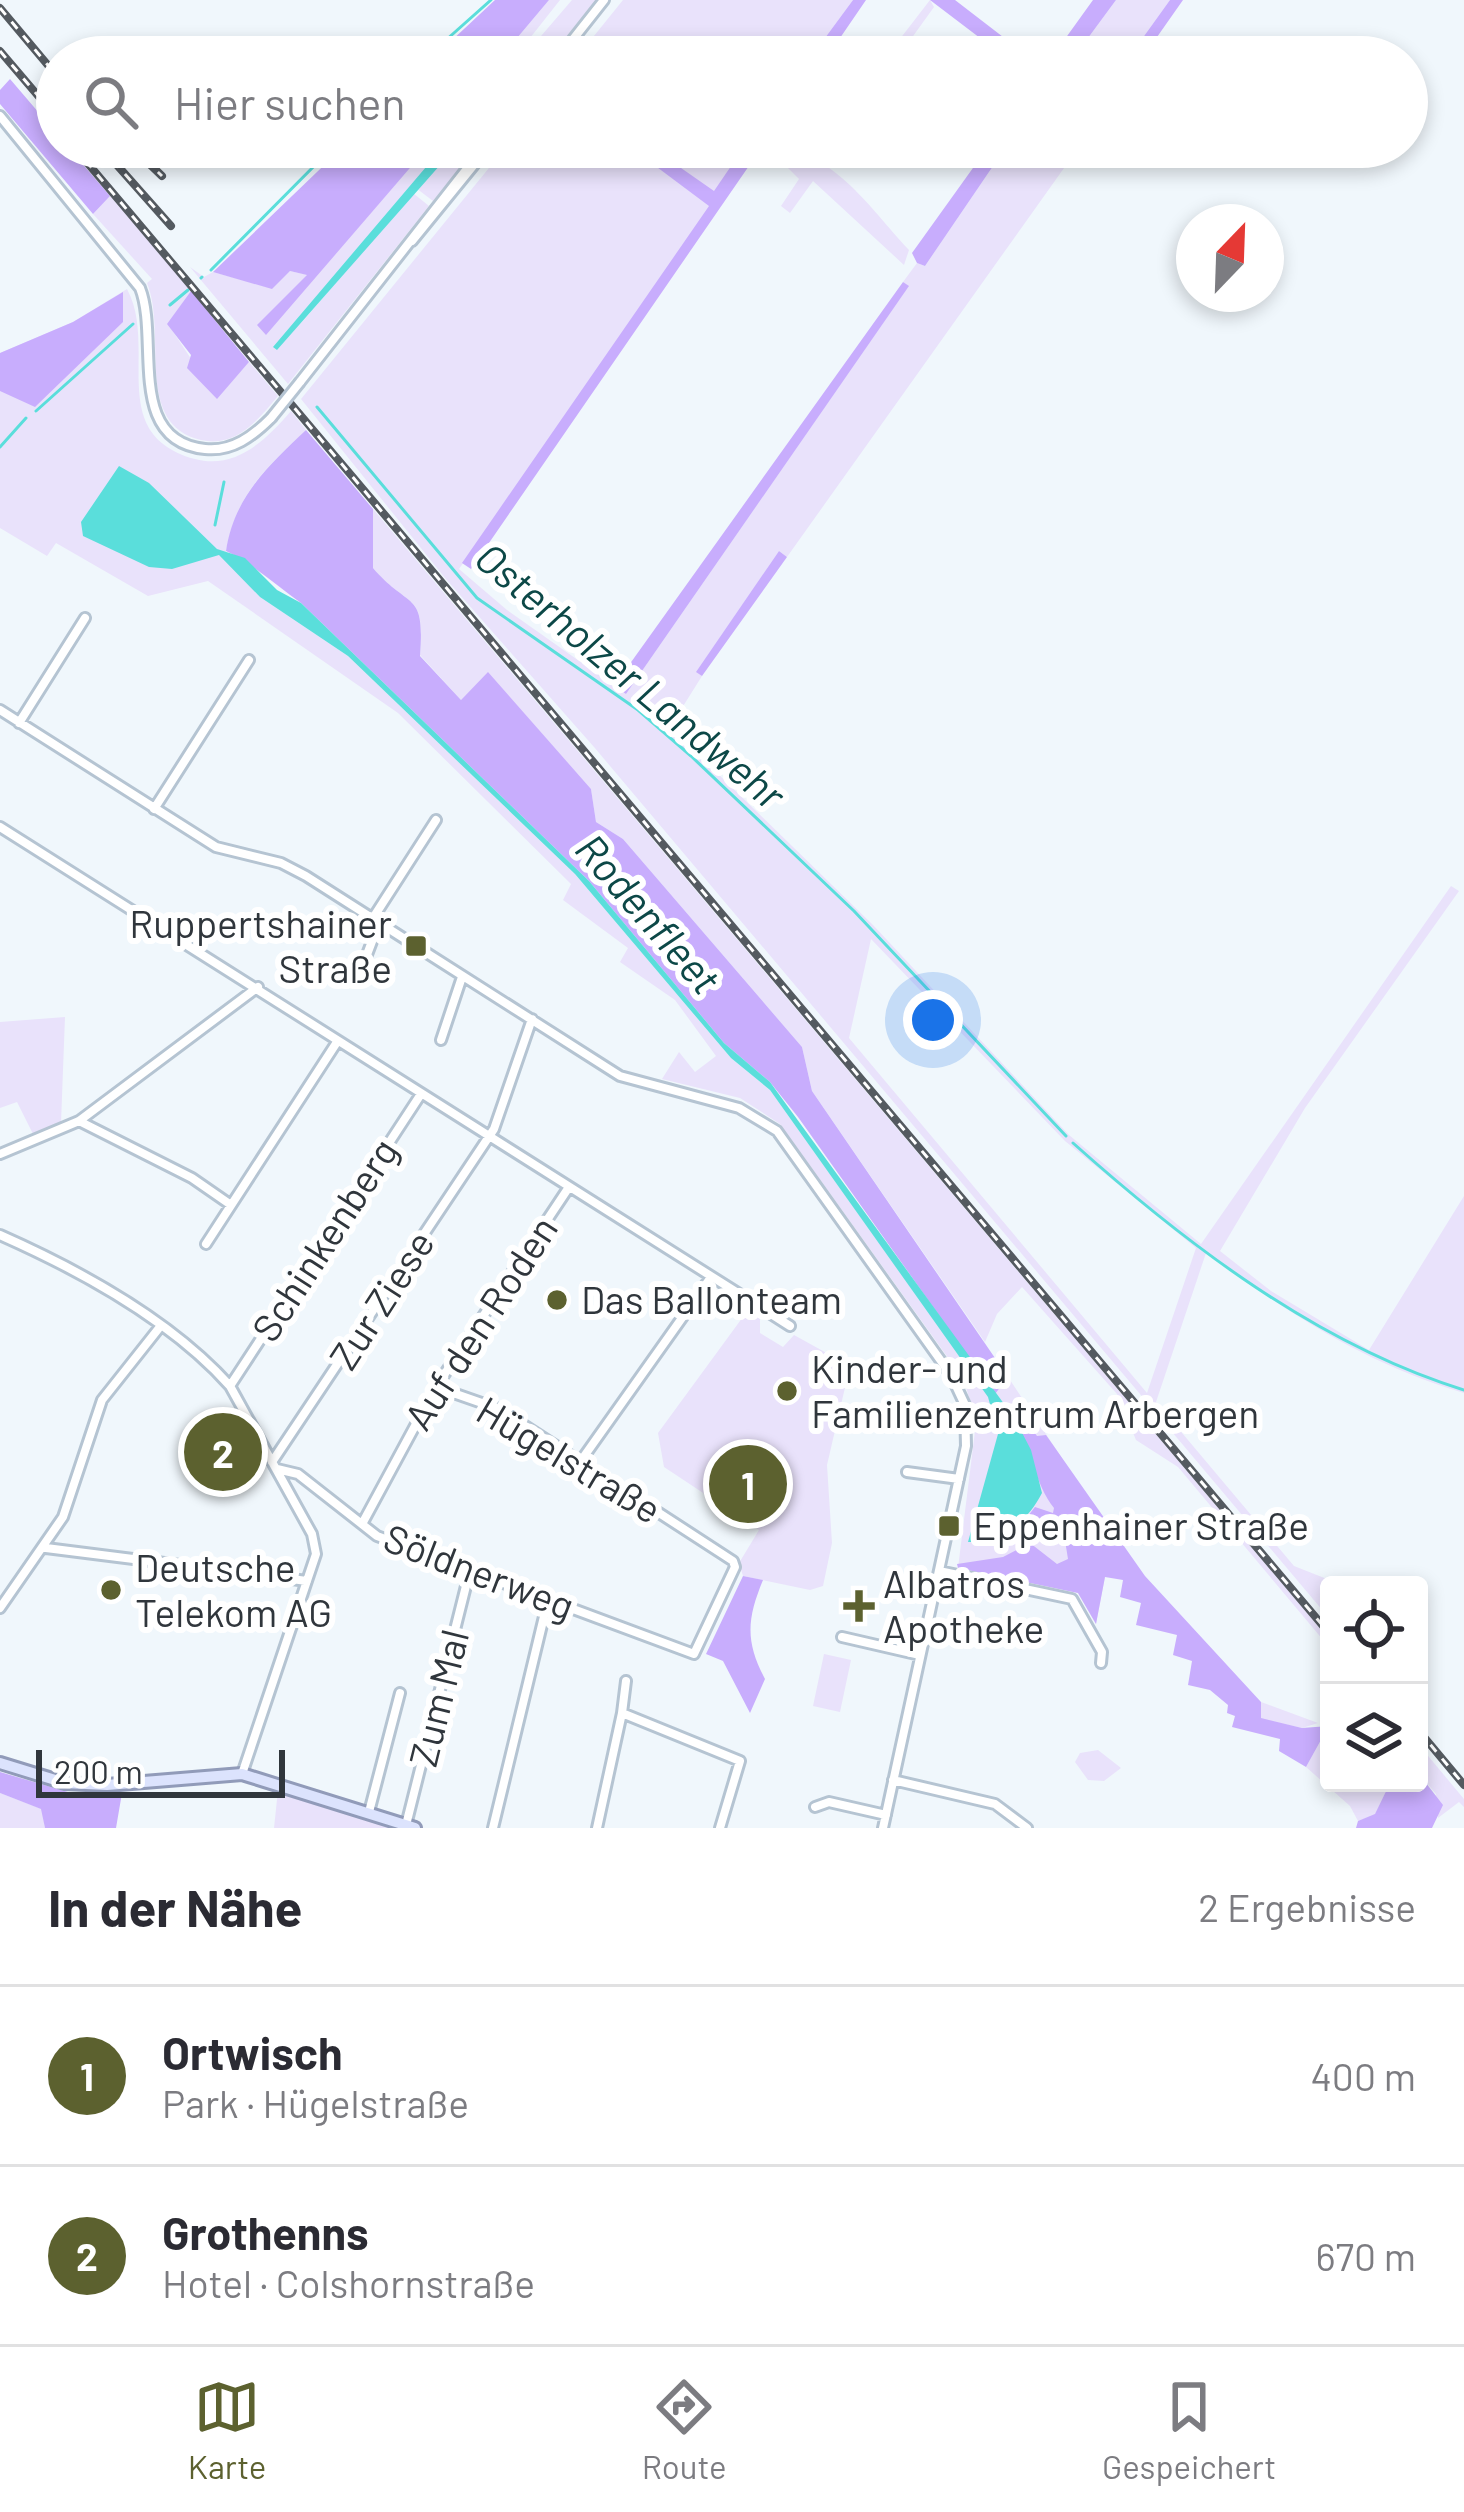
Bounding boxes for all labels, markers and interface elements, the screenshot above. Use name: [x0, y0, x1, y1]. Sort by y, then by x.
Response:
search box: [36, 36, 1428, 168]
icon: search: [78, 69, 144, 135]
text: Hier suchen: [174, 75, 406, 129]
north arrow: [1176, 204, 1284, 312]
water label: Osterholzer Landwehr: [467, 531, 797, 819]
water label: Rodenfleet: [567, 823, 732, 1003]
place label: Ruppertshainer Straße: [129, 899, 392, 991]
marker: Ruppertshainer Straße: [403, 933, 429, 959]
your location: [903, 990, 963, 1050]
street label: Schinkenberg: [241, 1129, 407, 1349]
street label: Auf den Roden: [393, 1207, 566, 1438]
street label: Zur Ziese: [319, 1221, 443, 1377]
place label: Das Ballonteam: [581, 1275, 842, 1322]
marker: Das Ballonteam: [544, 1287, 570, 1313]
place label: Kinder- und Familienzentrum Arbergen: [811, 1344, 1259, 1436]
marker: Kinder- und Familienzentrum Arbergen: [774, 1378, 800, 1404]
street label: Hügelstraße: [469, 1385, 670, 1532]
pin: 2: [184, 1407, 262, 1497]
pin: 1: [709, 1439, 787, 1529]
place label: Eppenhainer Straße: [973, 1501, 1309, 1548]
street label: Söldnerweg: [378, 1513, 581, 1628]
marker: Eppenhainer Straße: [936, 1513, 962, 1539]
place label: Deutsche Telekom AG: [135, 1543, 332, 1635]
place label: Albatros Apotheke: [883, 1559, 1044, 1651]
map controls: [1320, 1576, 1428, 1792]
button: locate: [1320, 1576, 1428, 1684]
marker: Deutsche Telekom AG: [98, 1577, 124, 1603]
marker: Albatros Apotheke: [846, 1593, 872, 1619]
street label: Zum Mal: [398, 1624, 477, 1771]
button: layers: [1320, 1684, 1428, 1792]
scale bar: [36, 1744, 285, 1797]
text: 200 m: [54, 1751, 143, 1791]
text: In der Nähe: [48, 1876, 302, 1937]
text: 2 Ergebnisse: [1198, 1883, 1416, 1930]
text: Ortwisch: [162, 2025, 343, 2079]
text: 1: [80, 2052, 94, 2099]
text: 400 m: [1310, 2052, 1416, 2099]
text: Park · Hügelstraße: [162, 2079, 469, 2126]
text: Grothenns: [162, 2205, 369, 2259]
text: 2: [76, 2232, 98, 2279]
text: 670 m: [1315, 2232, 1416, 2279]
text: Hotel · Colshornstraße: [162, 2259, 535, 2306]
tab: Karte: [188, 2374, 266, 2486]
tab: Route: [642, 2374, 727, 2486]
tab: Gespeichert: [1102, 2374, 1276, 2486]

